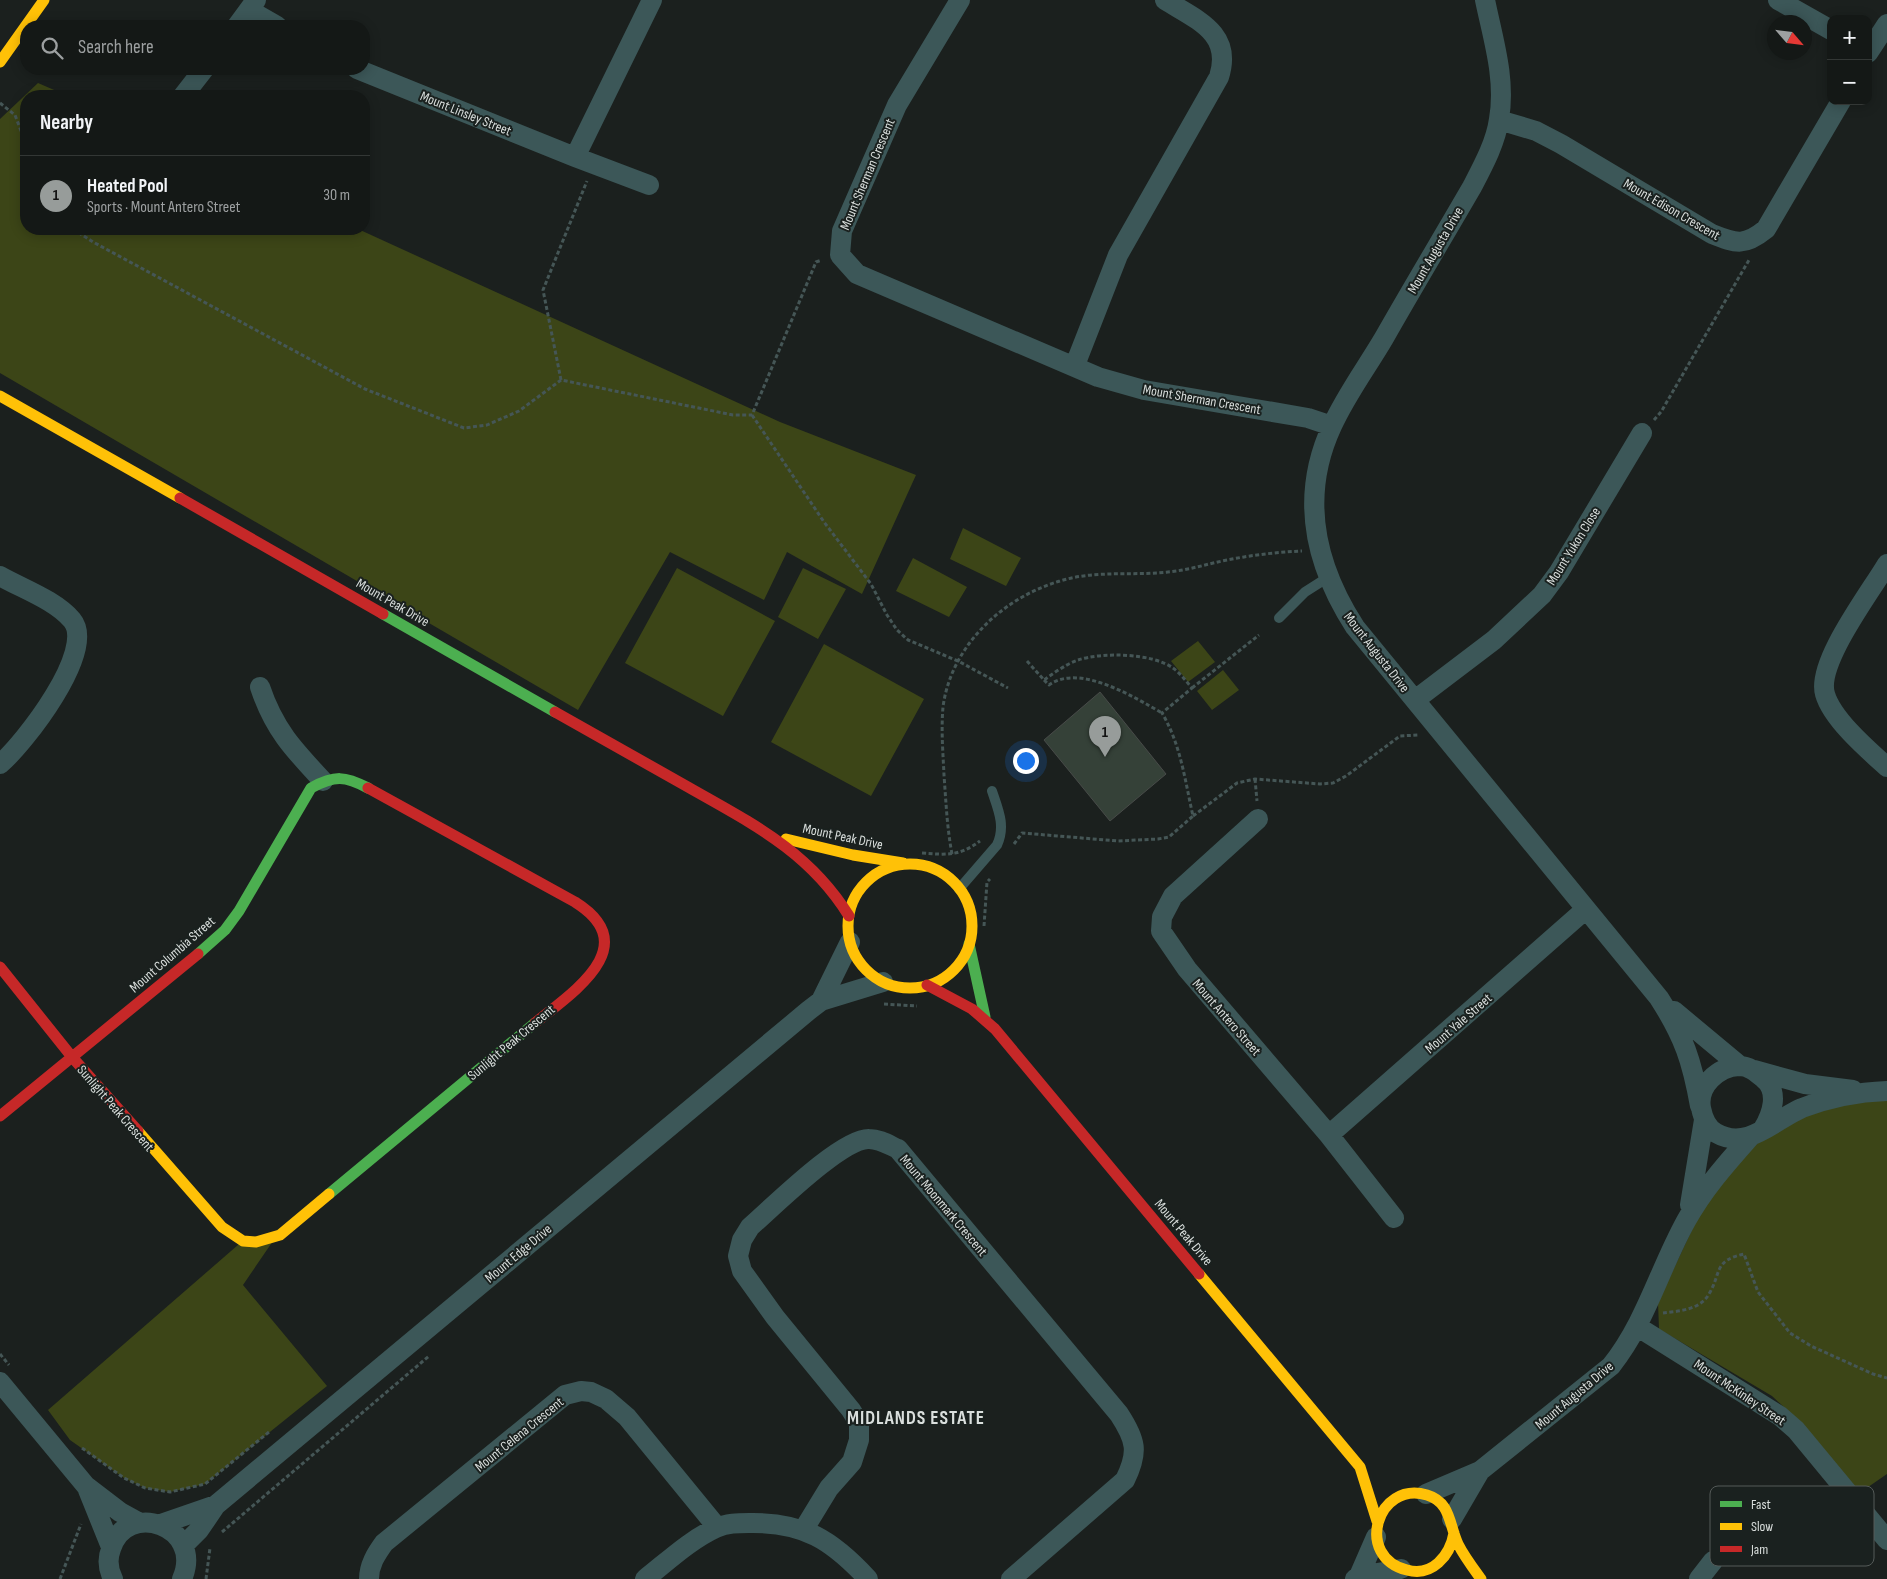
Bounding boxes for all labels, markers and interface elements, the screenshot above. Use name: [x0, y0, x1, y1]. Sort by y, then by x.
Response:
north arrow: [1767, 15, 1812, 60]
map controls: [1827, 15, 1872, 105]
button: +: [1827, 15, 1872, 60]
search box: [20, 20, 370, 75]
icon: search: [38, 34, 66, 62]
text: Search here: [78, 36, 154, 59]
button: −: [1827, 60, 1872, 105]
street label: Mount Linsley Street: [418, 87, 514, 139]
text: Nearby: [40, 110, 93, 135]
street label: Mount Sherman Crescent: [836, 116, 899, 233]
text: Heated Pool: [87, 175, 168, 198]
street label: Mount Edison Crescent: [1621, 175, 1723, 244]
text: 1: [53, 186, 59, 205]
text: 30 m: [323, 186, 350, 205]
text: Sports · Mount Antero Street: [87, 198, 240, 217]
street label: Mount Augusta Drive: [1404, 204, 1467, 297]
street label: Mount Sherman Crescent: [1142, 381, 1262, 418]
street label: Mount Yukon Close: [1543, 504, 1604, 588]
street label: Mount Peak Drive: [353, 575, 432, 630]
street label: Mount Augusta Drive: [1340, 609, 1413, 696]
pin: 1: [1089, 716, 1121, 757]
your location: [1013, 748, 1039, 774]
street label: Mount Peak Drive: [801, 820, 885, 853]
street label: Mount Columbia Street: [126, 913, 219, 996]
street label: Mount Antero Street: [1189, 975, 1265, 1059]
street label: Mount Yale Street: [1421, 990, 1495, 1057]
street label: Sunlight Peak Crescent: [464, 1001, 558, 1084]
street label: Sunlight Peak Crescent: [74, 1062, 158, 1155]
street label: Mount Moonmark Crescent: [896, 1151, 991, 1260]
street label: Mount Peak Drive: [1151, 1196, 1216, 1269]
street label: Mount Edge Drive: [481, 1221, 555, 1286]
street label: Mount McKinley Street: [1691, 1356, 1789, 1429]
street label: Mount Augusta Drive: [1532, 1358, 1617, 1433]
street label: Mount Celena Crescent: [471, 1393, 567, 1475]
district label: MIDLANDS ESTATE: [847, 1407, 985, 1430]
legend: [1710, 1486, 1874, 1566]
text: Fast: [1751, 1496, 1771, 1513]
text: Slow: [1751, 1518, 1773, 1535]
text: Jam: [1750, 1541, 1768, 1558]

